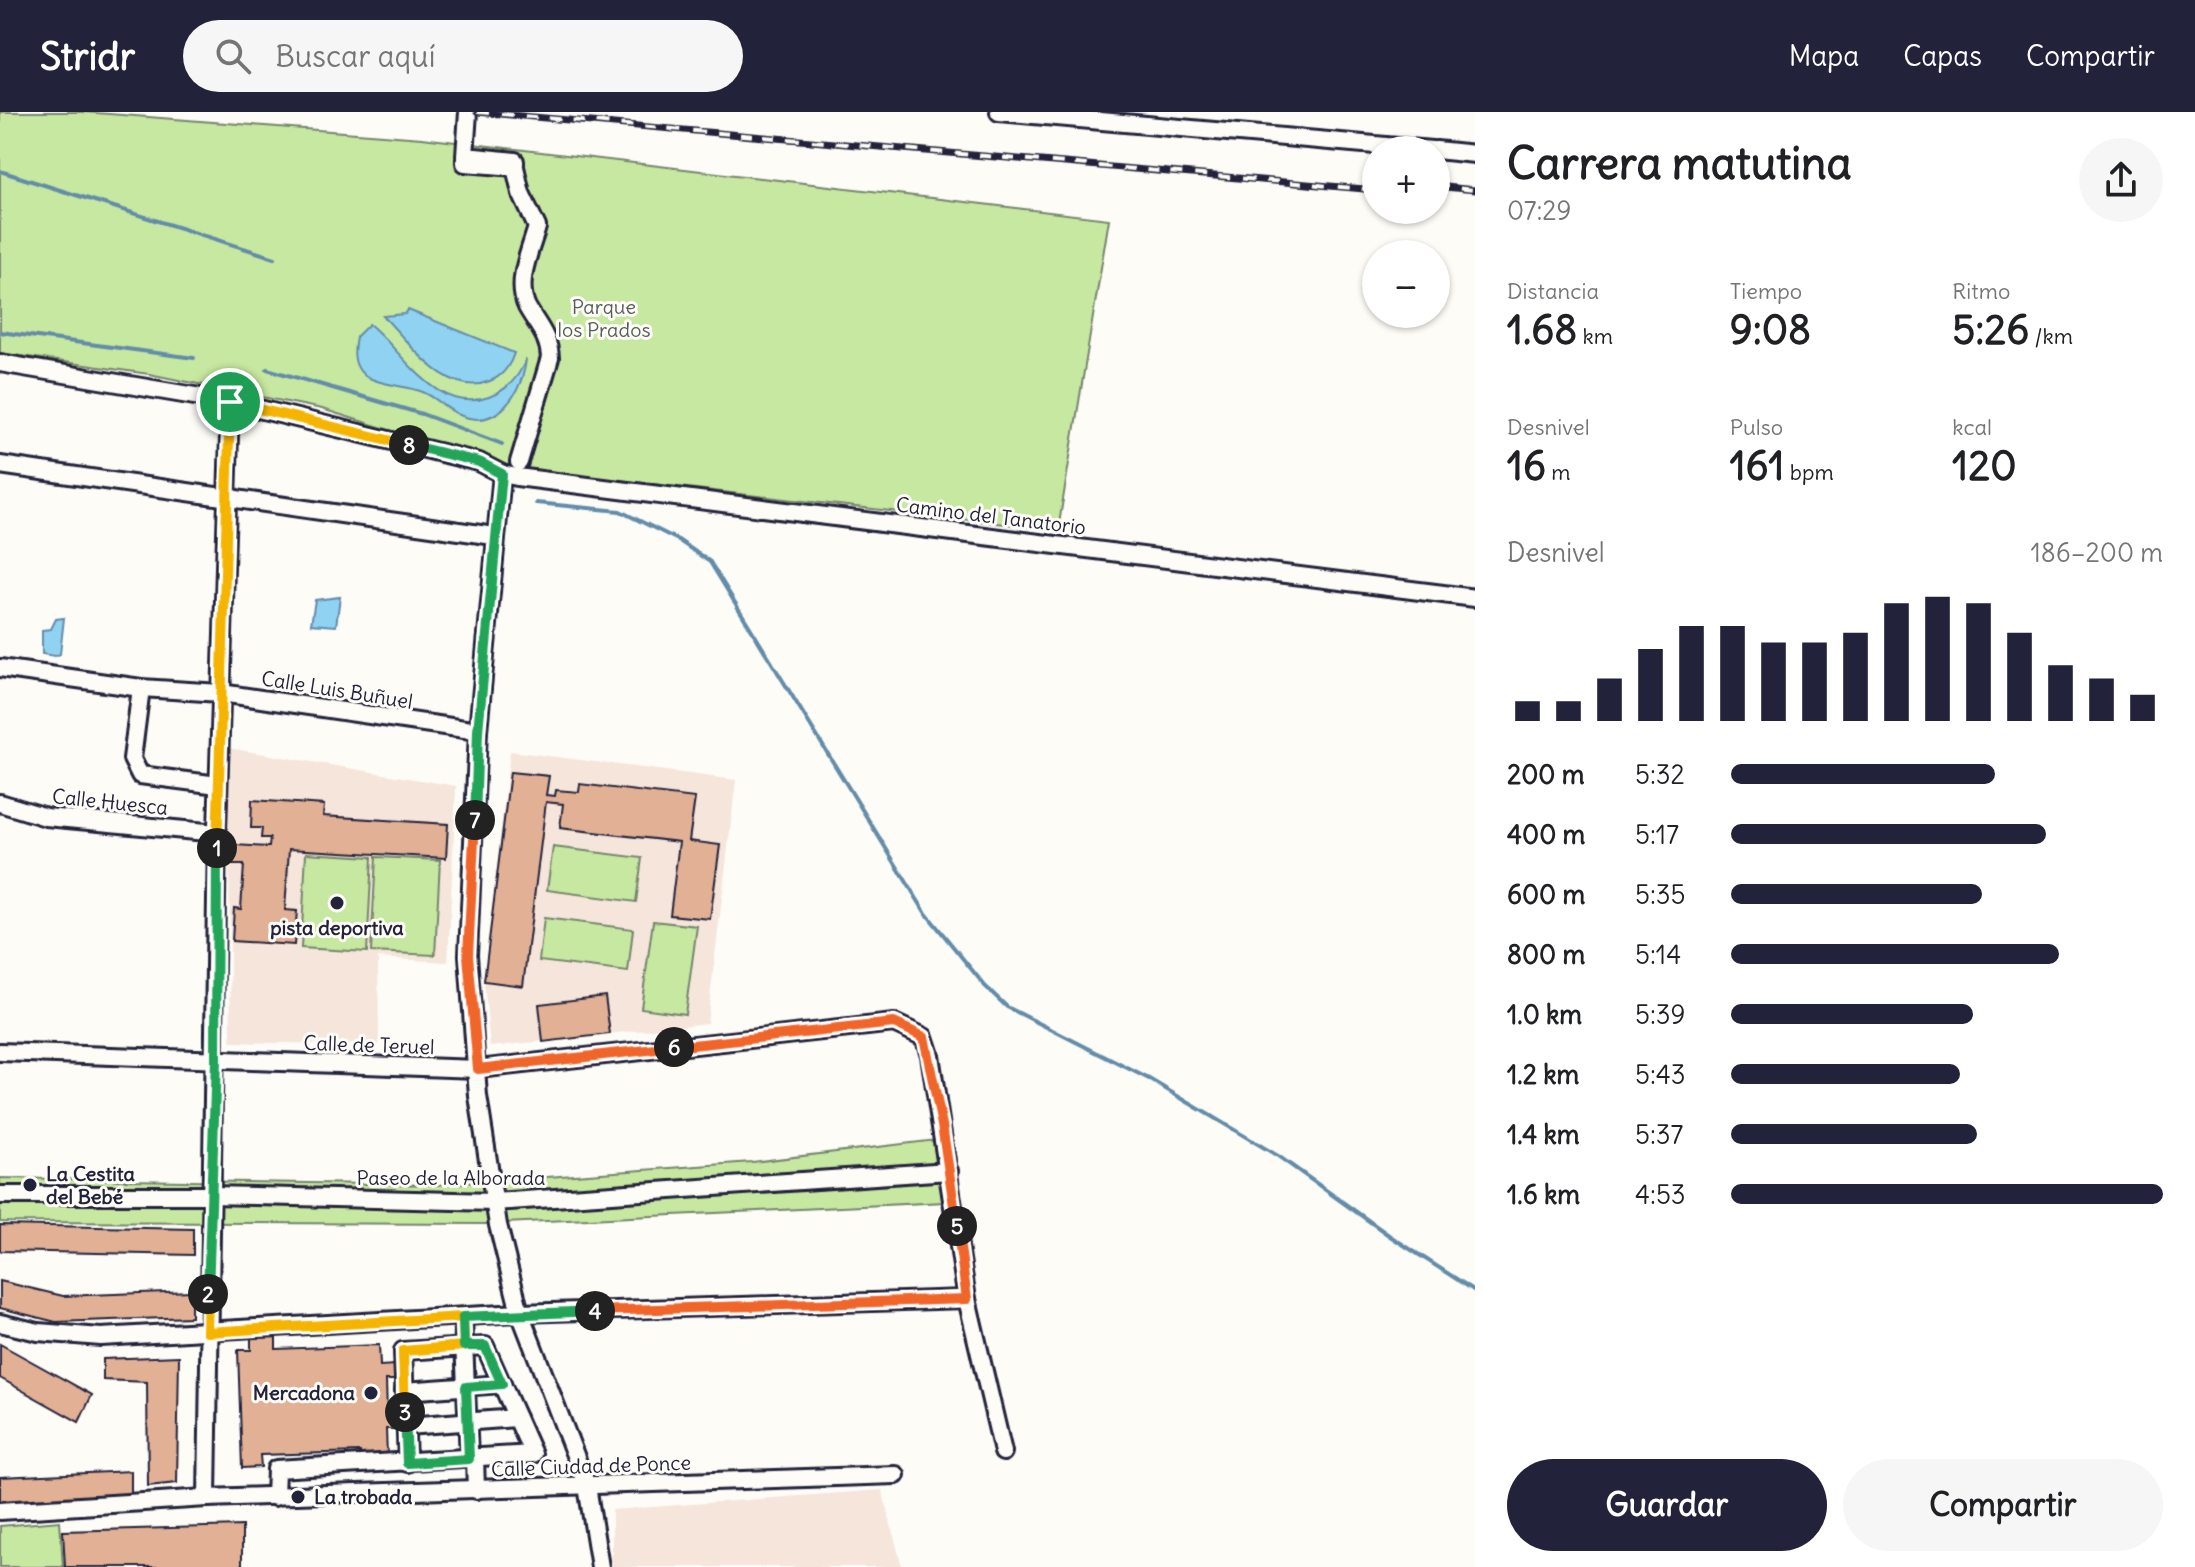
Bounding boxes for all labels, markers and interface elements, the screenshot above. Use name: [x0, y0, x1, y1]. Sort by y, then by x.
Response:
search box: [183, 20, 743, 92]
text: Stridr: [40, 33, 135, 80]
icon: search: [211, 34, 255, 78]
text: Buscar aquí: [275, 37, 435, 75]
text: Mapa: [1789, 38, 1859, 74]
text: Capas: [1903, 38, 1982, 74]
text: Compartir: [2026, 38, 2155, 74]
map controls: [1362, 136, 1450, 328]
button: +: [1362, 136, 1450, 224]
text: Carrera matutina: [1507, 136, 1852, 191]
button: share: [2079, 138, 2163, 222]
text: 07:29: [1507, 194, 1572, 227]
button: −: [1362, 240, 1450, 328]
text: Distancia: [1507, 277, 1599, 305]
text: Tiempo: [1730, 277, 1802, 305]
text: Ritmo: [1952, 277, 2010, 305]
park label: Parque los Prados: [558, 294, 650, 342]
text: 1.68: [1507, 305, 1577, 355]
text: 9:08: [1730, 305, 1811, 355]
text: 5:26: [1952, 305, 2029, 355]
text: km: [1577, 322, 1613, 350]
text: /km: [2029, 322, 2073, 350]
pin: [196, 368, 264, 436]
icon: arrive: [208, 380, 252, 424]
text: Desnivel: [1507, 413, 1590, 441]
text: Pulso: [1730, 413, 1783, 441]
text: kcal: [1952, 413, 1992, 441]
pin: 8: [389, 425, 429, 465]
text: 8: [403, 431, 415, 459]
text: 16: [1507, 441, 1546, 491]
text: 161: [1730, 441, 1785, 491]
text: 120: [1952, 441, 2016, 491]
text: m: [1546, 458, 1571, 486]
text: bpm: [1785, 458, 1834, 486]
street label: Camino del Tanatorio: [895, 491, 1087, 540]
text: Desnivel: [1507, 536, 1605, 569]
text: 186–200 m: [2030, 536, 2163, 569]
street label: Calle Luis Buñuel: [260, 665, 414, 714]
text: 200 m: [1507, 758, 1584, 791]
text: 5:32: [1635, 758, 1685, 791]
street label: Calle Huesca: [51, 783, 169, 820]
pin: 7: [455, 800, 495, 840]
text: 7: [470, 806, 480, 834]
text: 400 m: [1507, 818, 1585, 851]
text: 5:17: [1635, 818, 1679, 851]
pin: 1: [197, 828, 237, 868]
text: 1: [213, 834, 221, 862]
text: 600 m: [1507, 878, 1585, 911]
text: 5:35: [1635, 878, 1686, 911]
marker: pista deportiva: [328, 894, 346, 912]
place label: pista deportiva: [270, 915, 404, 940]
text: 800 m: [1507, 938, 1585, 971]
text: 5:14: [1635, 938, 1681, 971]
text: 1.0 km: [1507, 998, 1582, 1031]
text: 5:39: [1635, 998, 1686, 1031]
pin: 6: [654, 1027, 694, 1067]
street label: Calle de Teruel: [303, 1030, 435, 1059]
text: 6: [668, 1033, 680, 1061]
text: 1.2 km: [1507, 1058, 1579, 1091]
text: 5:43: [1635, 1058, 1686, 1091]
text: 1.4 km: [1507, 1118, 1580, 1151]
text: 5:37: [1635, 1118, 1683, 1151]
place label: La Cestita del Bebé: [46, 1161, 135, 1209]
street label: Paseo de la Alborada: [357, 1165, 545, 1190]
marker: La Cestita del Bebé: [21, 1176, 39, 1194]
text: 1.6 km: [1507, 1178, 1580, 1211]
text: 4:53: [1635, 1178, 1686, 1211]
pin: 5: [937, 1206, 977, 1246]
text: 5: [951, 1212, 963, 1240]
pin: 2: [188, 1274, 228, 1314]
text: 2: [202, 1280, 214, 1308]
pin: 4: [575, 1291, 615, 1331]
text: 4: [589, 1297, 601, 1325]
place label: Mercadona: [253, 1380, 356, 1405]
marker: Mercadona: [362, 1384, 380, 1402]
pin: 3: [385, 1392, 425, 1432]
text: 3: [399, 1398, 411, 1426]
street label: Calle Ciudad de Ponce: [491, 1450, 691, 1481]
button: Guardar: [1507, 1459, 1827, 1551]
button: Compartir: [1843, 1459, 2163, 1551]
place label: La trobada: [314, 1484, 413, 1509]
marker: La trobada: [289, 1488, 307, 1506]

